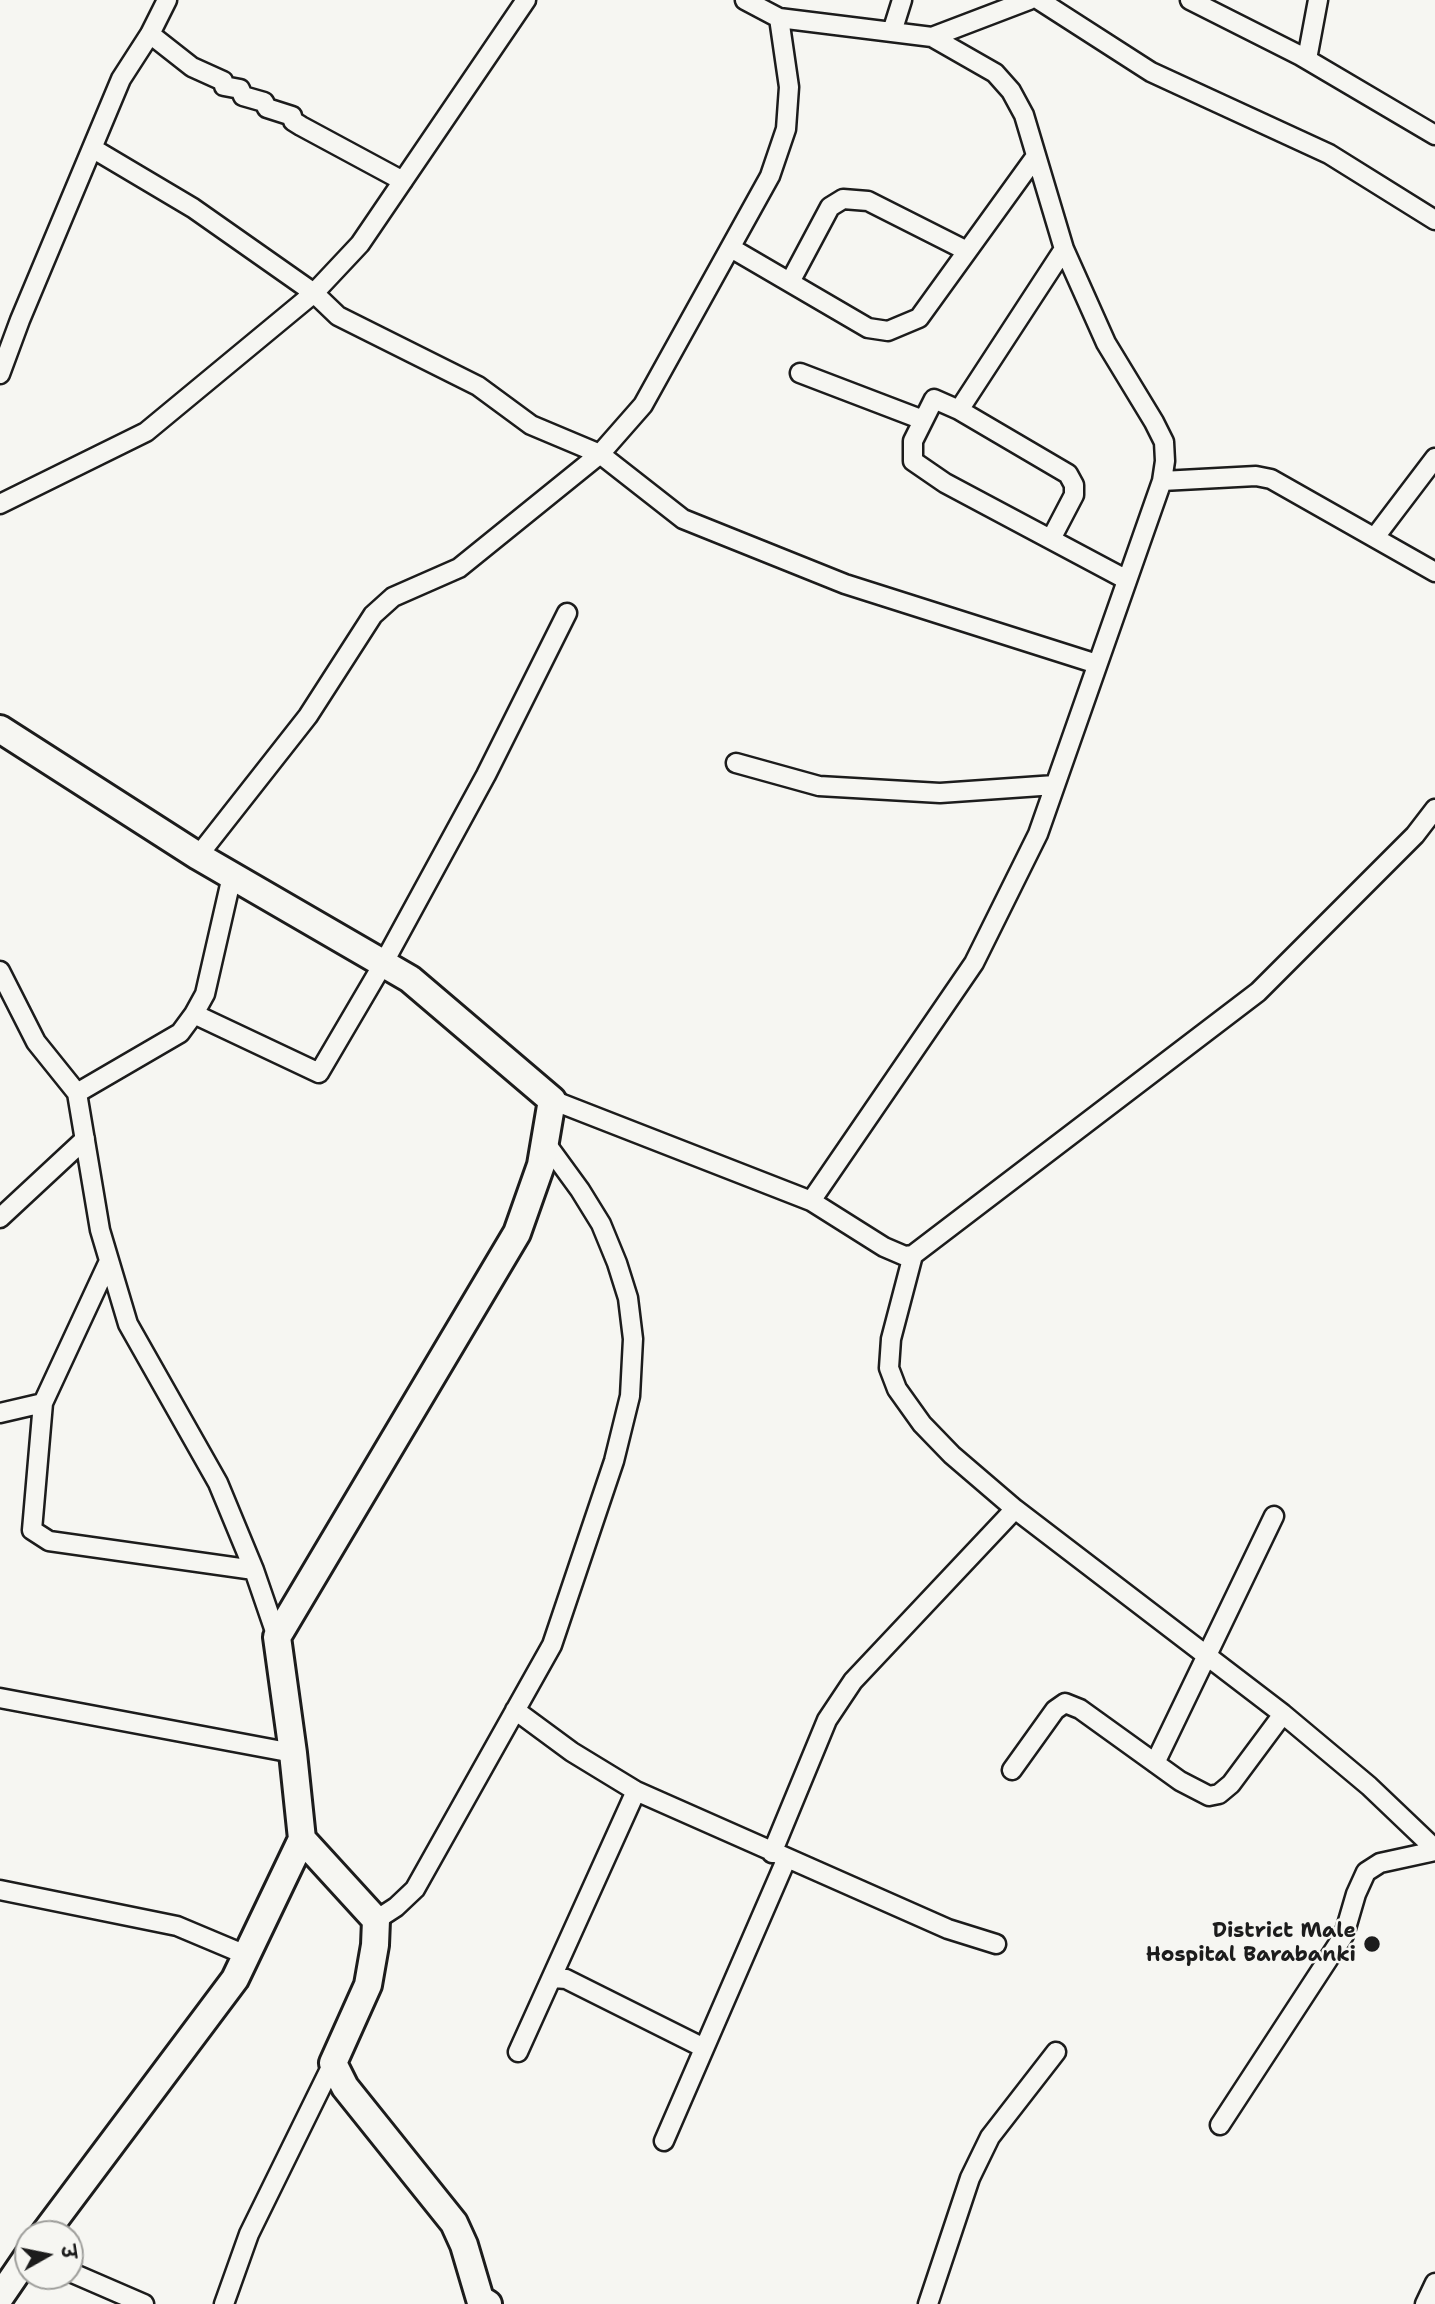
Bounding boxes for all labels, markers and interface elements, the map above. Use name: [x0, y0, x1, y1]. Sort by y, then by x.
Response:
place label: District Male Hospital Barabanki: [1146, 1919, 1356, 1969]
marker: District Male Hospital Barabanki: [1362, 1934, 1382, 1954]
north arrow: [14, 2220, 84, 2290]
text: उ: [55, 2244, 82, 2260]

